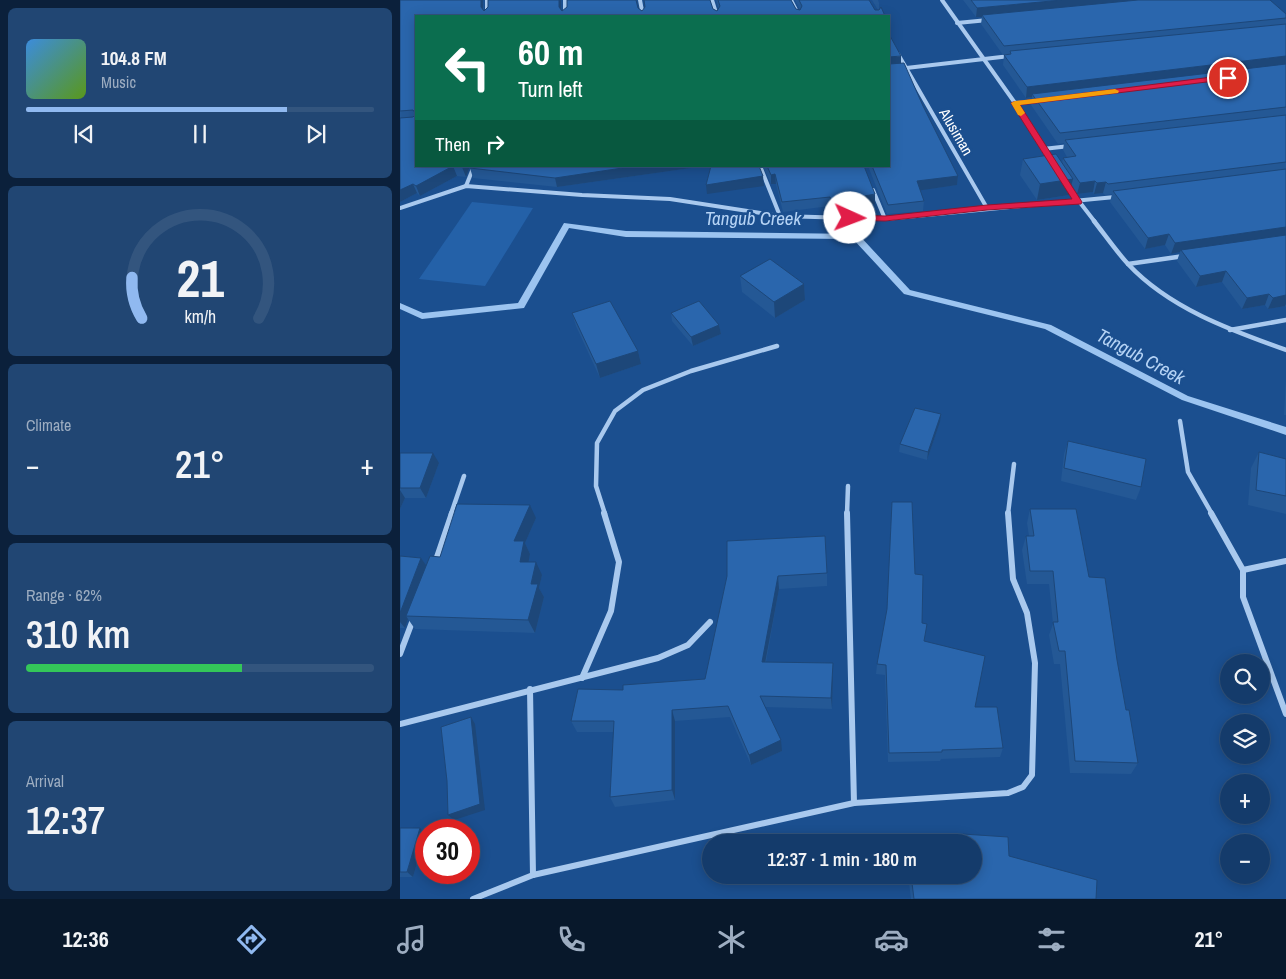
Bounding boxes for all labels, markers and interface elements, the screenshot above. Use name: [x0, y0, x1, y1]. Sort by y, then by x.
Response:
text: 60 m: [518, 29, 583, 76]
icon: left: [435, 35, 500, 100]
text: 104.8 FM: [101, 45, 167, 71]
pin: [1207, 57, 1249, 99]
icon: arrive: [1214, 64, 1242, 92]
text: Music: [101, 71, 136, 93]
text: Turn left: [518, 74, 583, 104]
street label: Alusiman: [934, 103, 978, 159]
icon: previous: [70, 120, 98, 148]
icon: pause: [186, 120, 214, 148]
icon: next: [302, 120, 330, 148]
icon: right: [481, 130, 509, 158]
text: Then: [435, 131, 471, 157]
position arrow: [823, 191, 875, 243]
water label: Tangub Creek: [705, 205, 803, 231]
text: 21: [176, 243, 224, 313]
text: km/h: [184, 305, 216, 329]
water label: Tangub Creek: [1092, 322, 1191, 391]
text: Climate: [26, 414, 71, 436]
text: 21°: [175, 439, 225, 490]
text: −: [26, 446, 39, 484]
text: +: [361, 446, 374, 484]
text: Range · 62%: [26, 584, 102, 606]
text: 310 km: [26, 609, 130, 660]
map controls: [1220, 654, 1270, 884]
button: search: [1220, 654, 1270, 704]
button: layers: [1220, 714, 1270, 764]
text: Arrival: [26, 770, 64, 792]
button: +: [1220, 774, 1270, 824]
text: 12:37: [26, 795, 105, 846]
speed limit sign: 30: [415, 819, 480, 884]
button: −: [1220, 834, 1270, 884]
text: 12:37 · 1 min · 180 m: [767, 846, 917, 872]
icon: directions: [234, 922, 269, 957]
icon: music: [394, 922, 429, 957]
icon: phone: [554, 922, 589, 957]
icon: climate: [714, 922, 749, 957]
icon: car: [874, 922, 909, 957]
icon: filters: [1034, 922, 1069, 957]
text: 12:36: [63, 924, 109, 954]
text: 21°: [1194, 924, 1223, 954]

